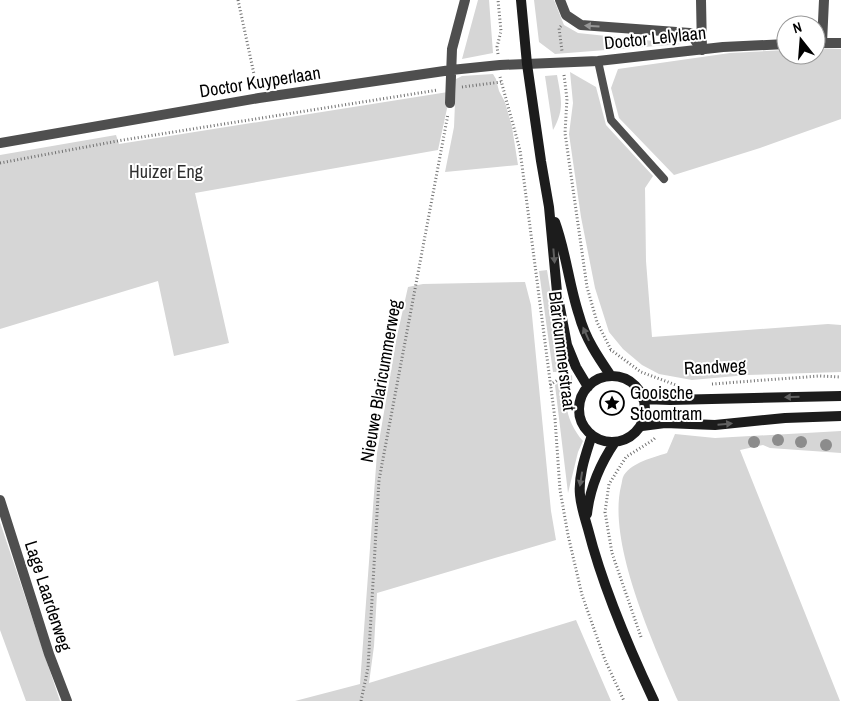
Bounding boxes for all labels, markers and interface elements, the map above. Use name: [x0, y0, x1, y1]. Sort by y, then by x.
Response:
north arrow: [776, 15, 826, 65]
text: N: [791, 18, 804, 37]
street label: Doctor Lelylaan: [603, 20, 707, 55]
one-way arrow: [584, 22, 600, 30]
street label: Doctor Kuyperlaan: [198, 60, 322, 103]
park label: Huizer Eng: [129, 159, 204, 184]
one-way arrow: [550, 248, 558, 264]
street label: Blaricummerstraat: [543, 290, 582, 412]
street label: Nieuwe Blaricummerweg: [354, 297, 407, 464]
one-way arrow: [582, 327, 590, 341]
street label: Randweg: [683, 352, 748, 381]
place label: Gooische Stoomtram: [630, 380, 702, 426]
place icon: Gooische Stoomtram: [599, 390, 625, 416]
one-way arrow: [784, 393, 800, 401]
one-way arrow: [718, 420, 734, 428]
one-way arrow: [577, 471, 585, 487]
street label: Lage Laarderweg: [19, 537, 78, 655]

